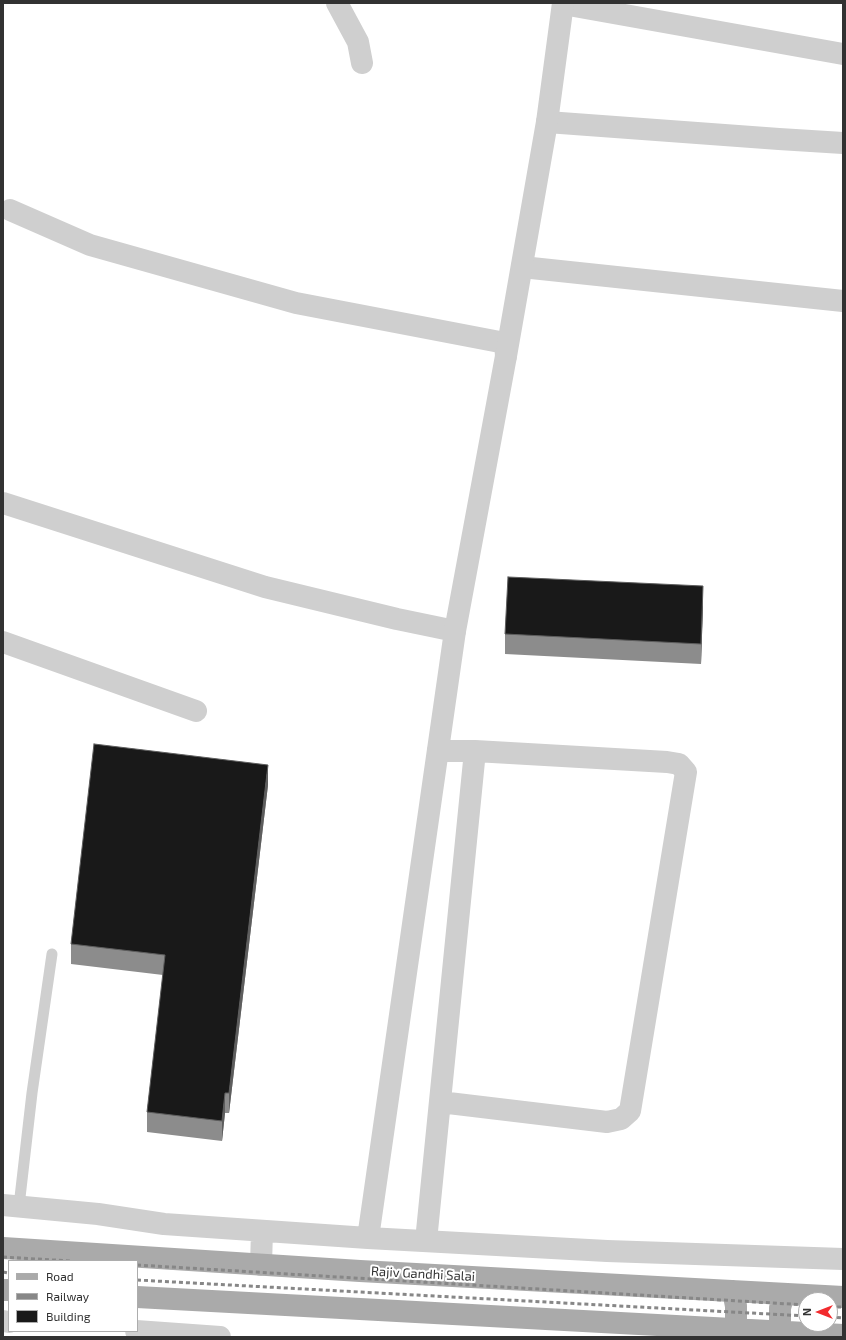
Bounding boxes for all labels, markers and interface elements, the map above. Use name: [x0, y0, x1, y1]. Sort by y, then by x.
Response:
legend: [8, 1260, 138, 1332]
street label: Rajiv Gandhi Salai: [371, 1263, 475, 1285]
text: Road: [46, 1269, 74, 1283]
text: Railway: [46, 1289, 89, 1303]
north arrow: [798, 1292, 838, 1332]
text: N: [800, 1308, 813, 1316]
text: Building: [46, 1309, 90, 1323]

